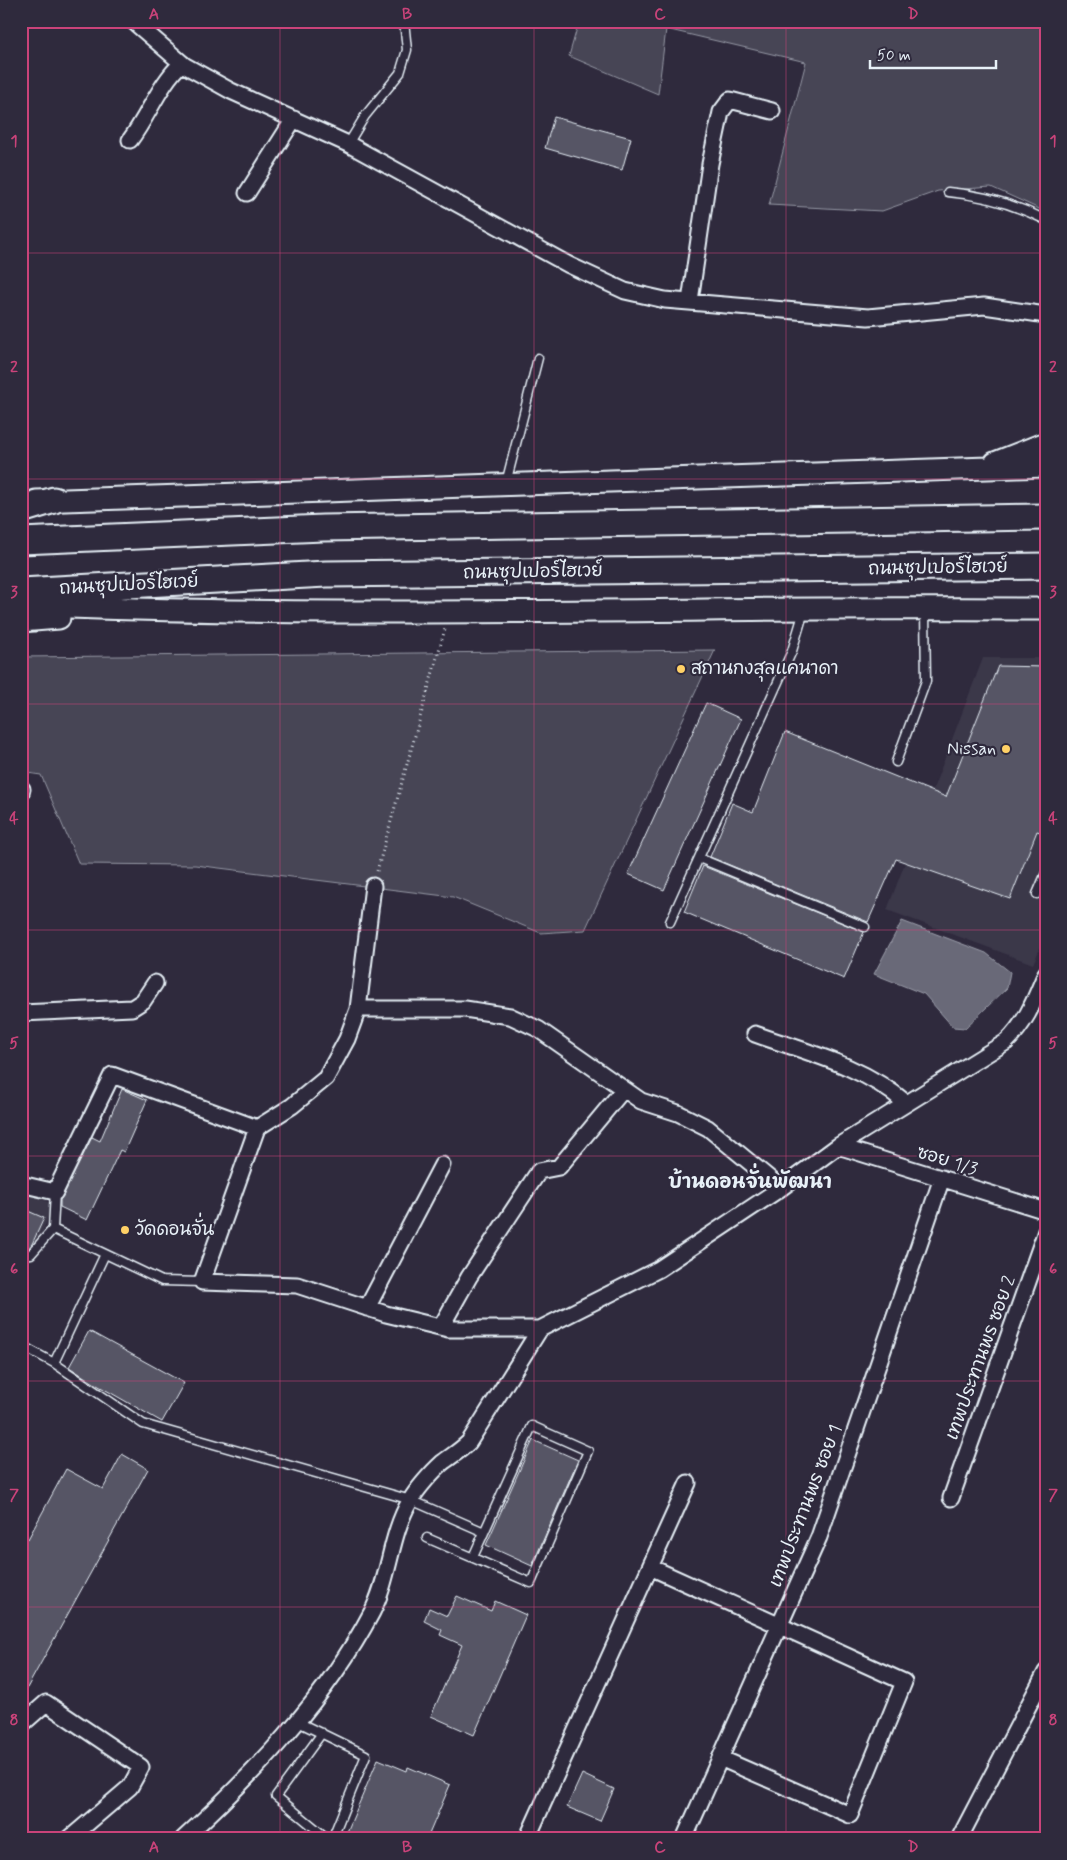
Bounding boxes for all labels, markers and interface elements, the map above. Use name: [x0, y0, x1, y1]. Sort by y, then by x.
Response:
text: A: [149, 4, 159, 25]
text: B: [402, 4, 412, 25]
text: C: [654, 4, 666, 25]
text: D: [907, 4, 919, 25]
scale bar: [870, 38, 996, 70]
text: 50 m: [877, 46, 911, 66]
text: 1: [10, 131, 18, 152]
text: 1: [1049, 131, 1057, 152]
text: 2: [10, 357, 18, 378]
text: 2: [1049, 357, 1057, 378]
street label: ถนนซุปเปอร์ไฮเวย์: [868, 553, 1008, 582]
street label: ถนนซุปเปอร์ไฮเวย์: [463, 557, 603, 586]
street label: ถนนซุปเปอร์ไฮเวย์: [59, 567, 199, 602]
text: 3: [10, 582, 18, 603]
text: 3: [1049, 582, 1057, 603]
place label: สถานกงสุลแคนาดา: [691, 657, 838, 682]
marker: สถานกงสุลแคนาดา: [675, 663, 687, 675]
place label: Nissan: [947, 737, 996, 761]
marker: Nissan: [1000, 743, 1012, 755]
text: 4: [9, 808, 19, 829]
text: 4: [1048, 808, 1058, 829]
text: 5: [9, 1033, 19, 1054]
text: 5: [1048, 1033, 1058, 1054]
street label: ซอย 1/3: [914, 1140, 980, 1182]
district label: บ้านดอนจั่นพัฒนา: [668, 1163, 832, 1195]
place label: วัดดอนจั่น: [135, 1212, 215, 1242]
marker: วัดดอนจั่น: [119, 1224, 131, 1236]
text: 6: [10, 1259, 18, 1280]
text: 6: [1049, 1259, 1057, 1280]
street label: เทพประทานพร ซอย 2: [940, 1272, 1022, 1443]
street label: เทพประทานพร ซอย 1: [764, 1421, 848, 1591]
text: 7: [9, 1485, 19, 1506]
text: 7: [1048, 1485, 1058, 1506]
text: 8: [9, 1710, 19, 1731]
text: 8: [1048, 1710, 1058, 1731]
text: A: [149, 1837, 159, 1858]
text: B: [402, 1837, 412, 1858]
text: C: [654, 1837, 666, 1858]
text: D: [907, 1837, 919, 1858]

